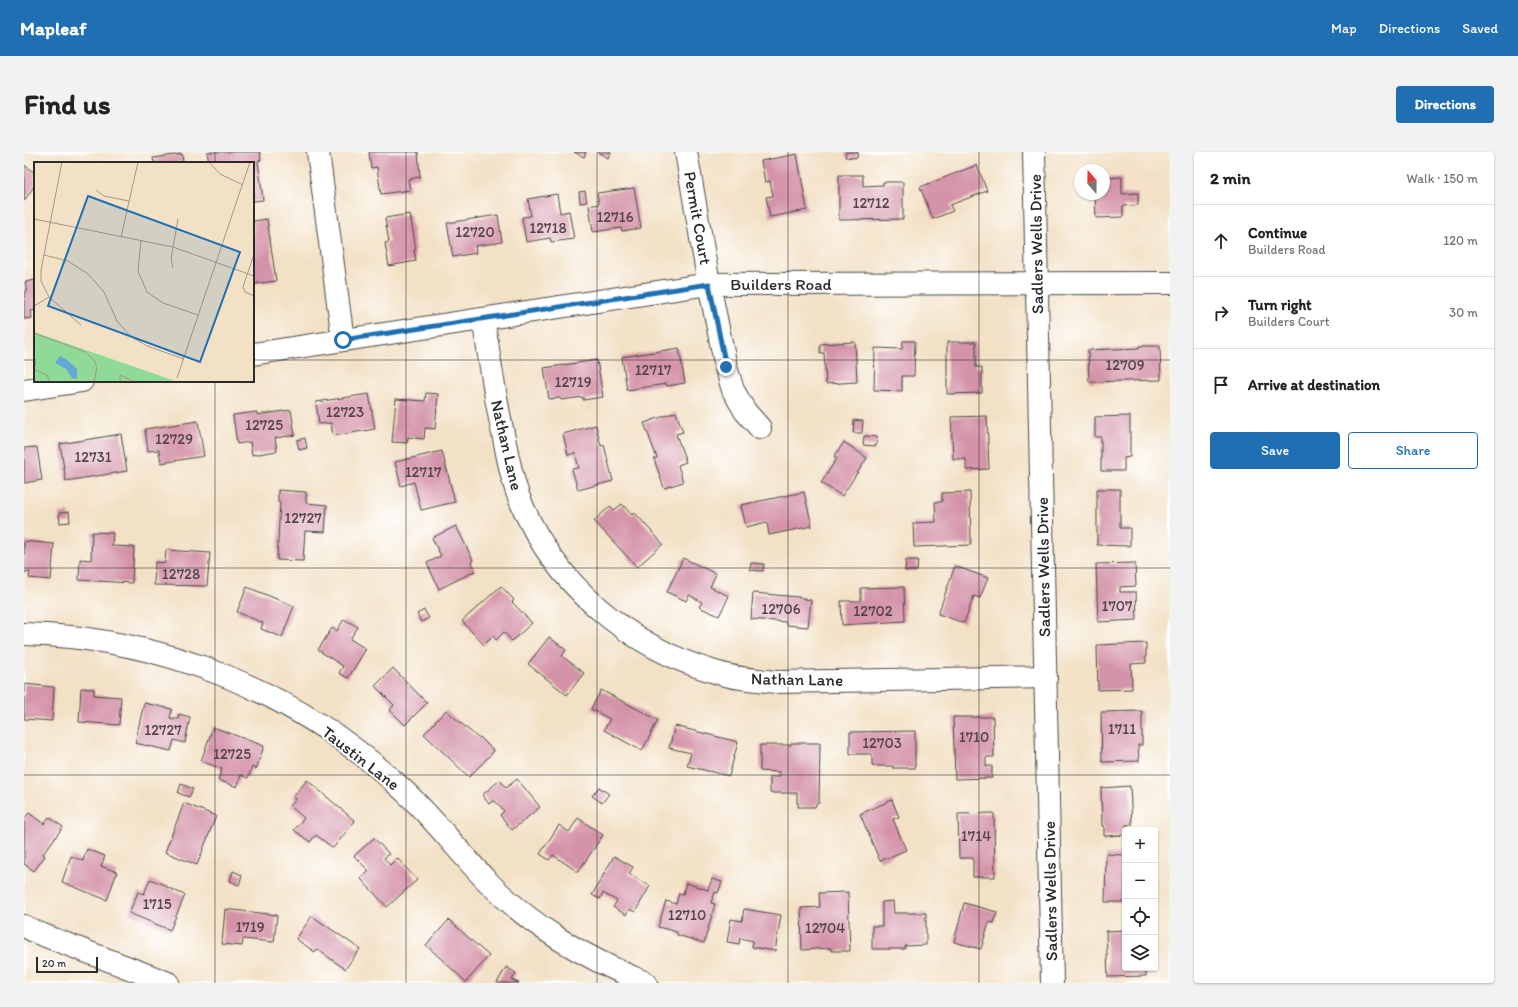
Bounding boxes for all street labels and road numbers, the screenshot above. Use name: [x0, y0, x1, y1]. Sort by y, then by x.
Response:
street label: Permit Court: [680, 170, 716, 267]
street label: Sadlers Wells Drive: [1025, 174, 1047, 314]
street label: Builders Road: [730, 274, 832, 294]
street label: Nathan Lane: [487, 398, 527, 492]
street label: Sadlers Wells Drive: [1032, 497, 1054, 637]
street label: Nathan Lane: [751, 668, 843, 690]
street label: Taustin Lane: [318, 722, 404, 794]
street label: Sadlers Wells Drive: [1039, 821, 1061, 961]

